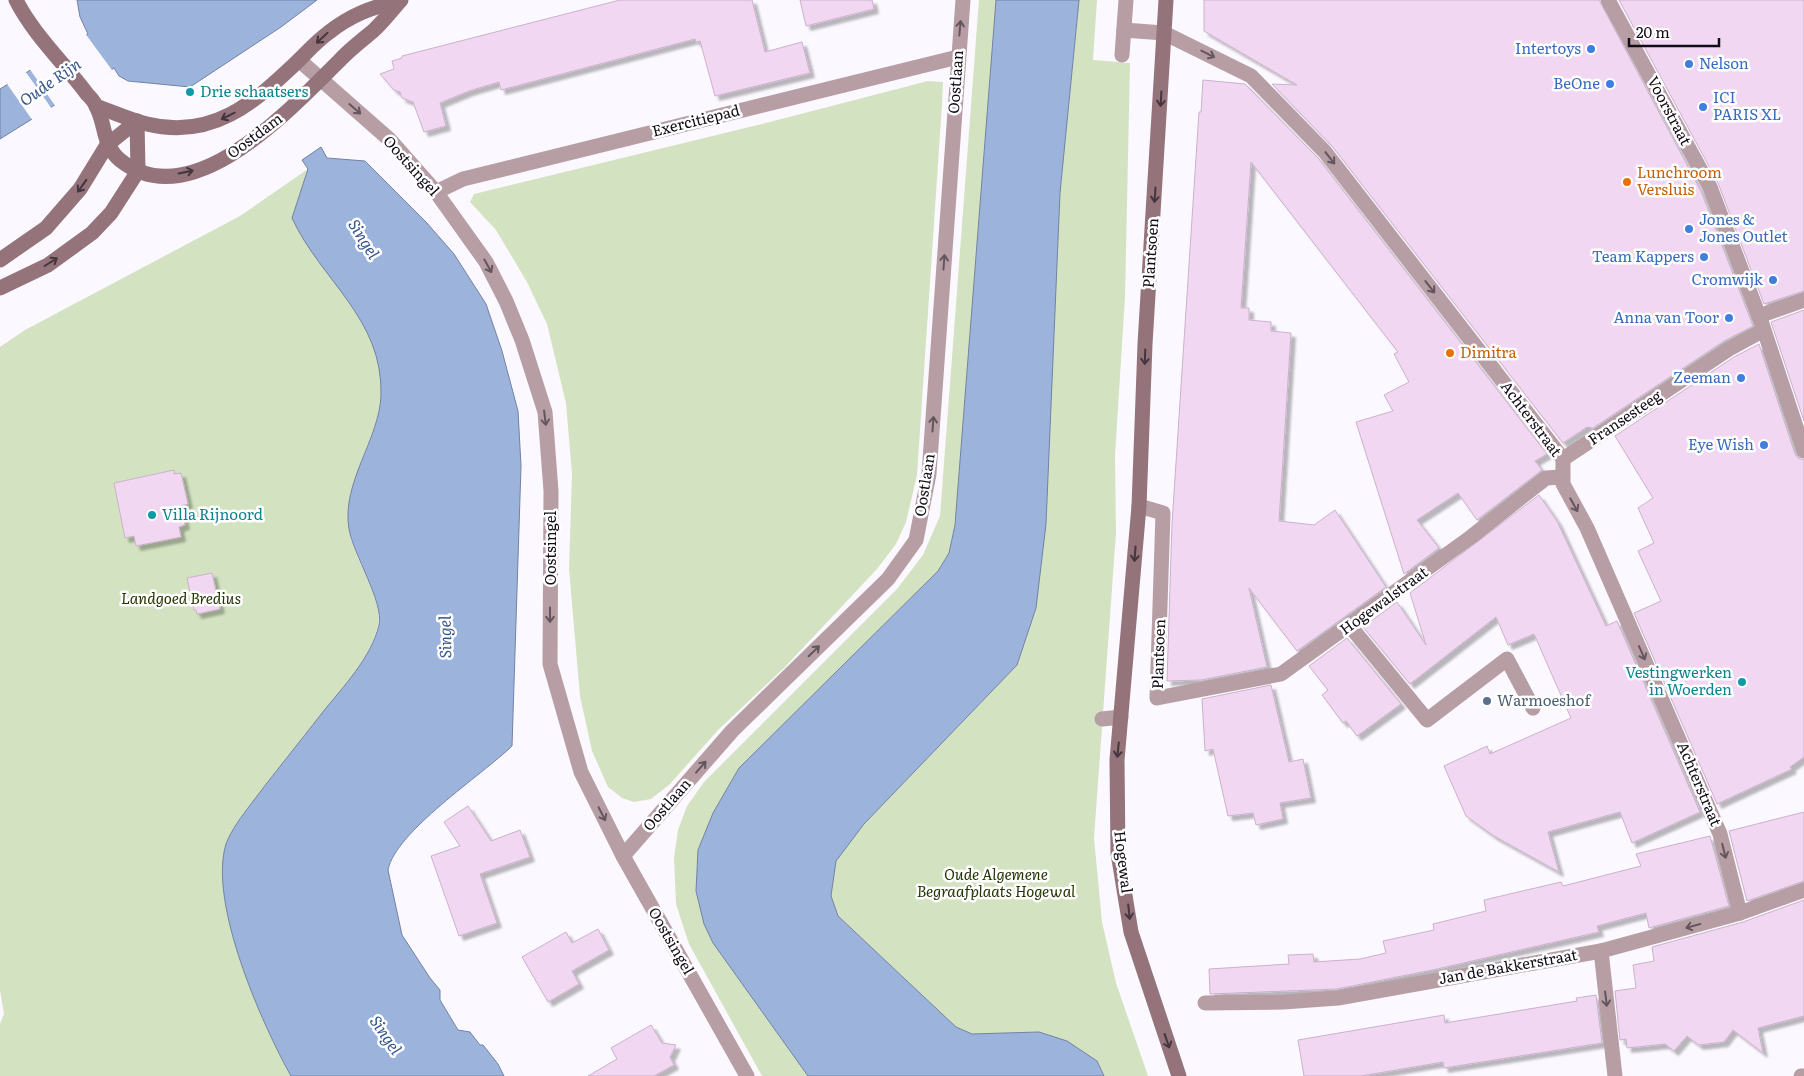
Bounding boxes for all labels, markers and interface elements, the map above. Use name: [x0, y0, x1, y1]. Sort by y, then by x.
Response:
scale bar: [1629, 15, 1719, 47]
text: 20 m: [1636, 20, 1670, 43]
one-way arrow: [956, 21, 965, 37]
one-way arrow: [316, 32, 328, 44]
place label: Intertoys: [1515, 36, 1581, 59]
marker: Intertoys: [1585, 43, 1597, 55]
street label: Oostlaan: [941, 49, 968, 114]
one-way arrow: [1200, 50, 1215, 59]
water label: Oude Rijn: [14, 51, 85, 111]
place label: Nelson: [1699, 51, 1749, 74]
marker: Nelson: [1683, 58, 1695, 70]
place label: BeOne: [1553, 71, 1600, 94]
street label: Voorstraat: [1642, 72, 1698, 149]
marker: BeOne: [1604, 78, 1616, 90]
place label: Drie schaatsers: [200, 79, 308, 102]
place label: ICI PARIS XL: [1713, 85, 1781, 125]
marker: Drie schaatsers: [184, 86, 196, 98]
one-way arrow: [1156, 90, 1165, 106]
street label: Exercitiepad: [649, 98, 742, 142]
marker: ICI PARIS XL: [1697, 101, 1709, 113]
one-way arrow: [348, 104, 361, 115]
street label: Oostdam: [222, 106, 287, 163]
one-way arrow: [221, 112, 236, 121]
street label: Oostsingel: [379, 130, 446, 200]
one-way arrow: [1325, 151, 1335, 165]
place label: Lunchroom Versluis: [1637, 160, 1722, 200]
one-way arrow: [177, 167, 193, 176]
marker: Lunchroom Versluis: [1621, 176, 1633, 188]
one-way arrow: [77, 179, 87, 193]
one-way arrow: [1151, 186, 1160, 202]
place label: Jones & Jones Outlet: [1699, 207, 1788, 247]
water label: Singel: [343, 214, 387, 263]
street label: Plantsoen: [1136, 217, 1163, 289]
marker: Jones & Jones Outlet: [1683, 223, 1695, 235]
place label: Team Kappers: [1592, 244, 1694, 267]
marker: Team Kappers: [1698, 251, 1710, 263]
one-way arrow: [939, 255, 948, 271]
one-way arrow: [44, 257, 58, 267]
one-way arrow: [484, 258, 493, 273]
place label: Cromwijk: [1692, 267, 1764, 290]
marker: Cromwijk: [1767, 274, 1779, 286]
one-way arrow: [1424, 280, 1435, 293]
place label: Anna van Toor: [1613, 305, 1719, 328]
marker: Anna van Toor: [1723, 312, 1735, 324]
place label: Dimitra: [1460, 340, 1517, 363]
marker: Dimitra: [1444, 347, 1456, 359]
one-way arrow: [1140, 349, 1149, 365]
place label: Zeeman: [1673, 365, 1731, 388]
marker: Zeeman: [1735, 372, 1747, 384]
street label: Achterstraat: [1496, 375, 1568, 461]
street label: Fransesteeg: [1583, 383, 1666, 450]
one-way arrow: [540, 409, 550, 425]
one-way arrow: [928, 417, 937, 433]
place label: Eye Wish: [1688, 432, 1754, 455]
marker: Eye Wish: [1758, 439, 1770, 451]
street label: Oostlaan: [907, 451, 940, 518]
one-way arrow: [1570, 497, 1579, 512]
place label: Villa Rijnoord: [162, 502, 263, 525]
marker: Villa Rijnoord: [146, 509, 158, 521]
street label: Oostsingel: [538, 511, 561, 585]
one-way arrow: [1130, 546, 1139, 562]
street label: Hogewalstraat: [1334, 560, 1432, 640]
park label: Landgoed Bredius: [121, 586, 241, 609]
one-way arrow: [545, 606, 555, 622]
water label: Singel: [432, 615, 456, 659]
street label: Plantsoen: [1145, 618, 1170, 690]
one-way arrow: [808, 645, 820, 657]
one-way arrow: [1637, 645, 1647, 660]
place label: Vestingwerken in Woerden: [1625, 660, 1732, 700]
marker: Vestingwerken in Woerden: [1736, 676, 1748, 688]
place label: Warmoeshof: [1497, 688, 1591, 711]
marker: Warmoeshof: [1481, 695, 1493, 707]
street label: Achterstraat: [1672, 738, 1729, 829]
one-way arrow: [1113, 742, 1123, 758]
one-way arrow: [695, 760, 707, 773]
street label: Oostlaan: [636, 772, 695, 836]
one-way arrow: [598, 806, 607, 821]
street label: Hogewal: [1109, 829, 1140, 894]
one-way arrow: [1720, 843, 1729, 859]
park label: Oude Algemene Begraafplaats Hogewal: [917, 862, 1076, 902]
street label: Oostsingel: [644, 902, 701, 978]
one-way arrow: [1124, 903, 1133, 919]
one-way arrow: [1685, 921, 1701, 931]
street label: Jan de Bakkerstraat: [1437, 942, 1579, 989]
one-way arrow: [1601, 991, 1611, 1007]
water label: Singel: [365, 1010, 409, 1059]
one-way arrow: [1163, 1033, 1172, 1048]

